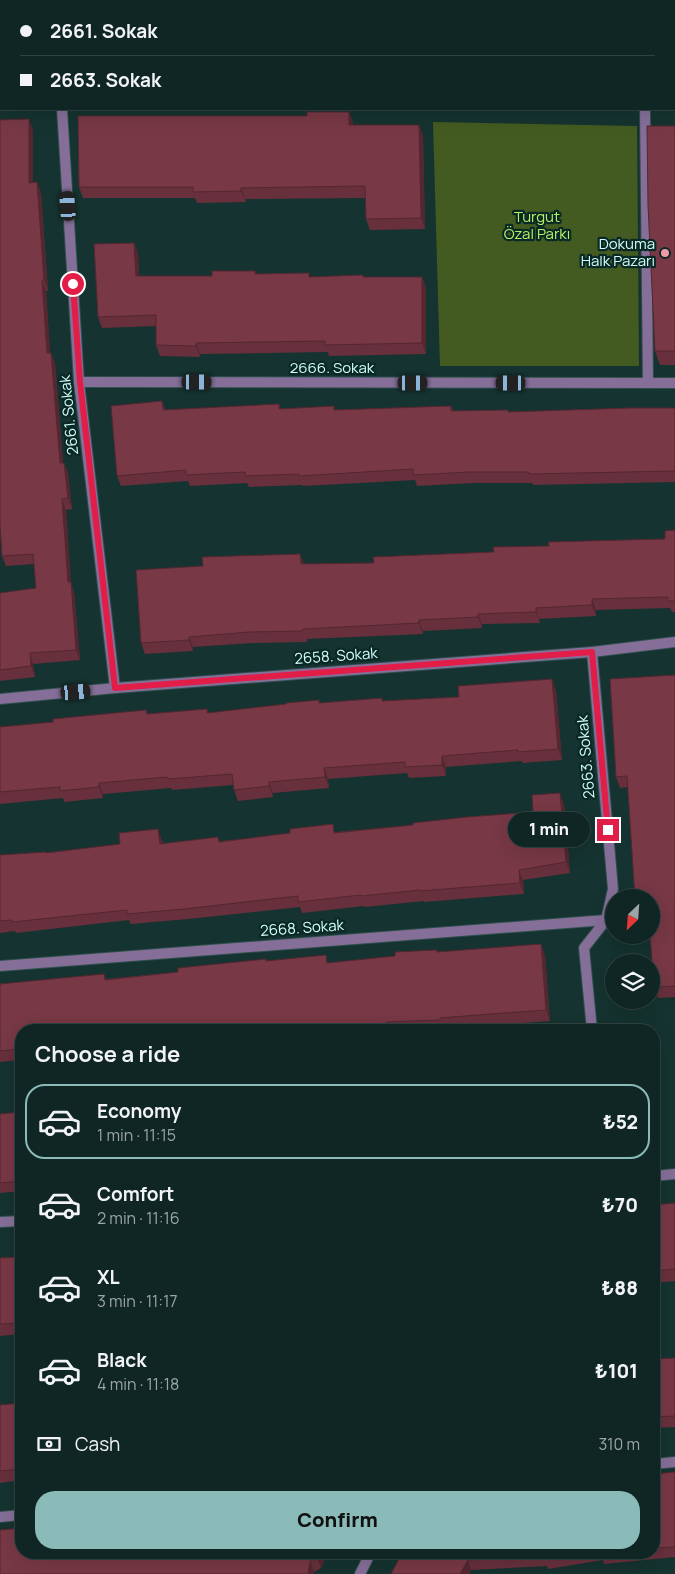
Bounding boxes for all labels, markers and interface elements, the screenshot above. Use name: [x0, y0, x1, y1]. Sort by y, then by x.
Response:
text: 2661. Sokak: [50, 18, 157, 44]
text: 2663. Sokak: [50, 67, 161, 93]
car: [59, 191, 76, 221]
park label: Turgut Özal Parkı: [504, 206, 570, 244]
place label: Dokuma Halk Pazarı: [581, 233, 655, 271]
marker: Dokuma Halk Pazarı: [659, 247, 671, 259]
route start: [62, 273, 84, 295]
street label: 2666. Sokak: [290, 357, 375, 378]
street label: 2661. Sokak: [54, 373, 83, 456]
car: [182, 375, 212, 390]
car: [398, 376, 428, 391]
car: [496, 376, 526, 391]
street label: 2658. Sokak: [294, 642, 379, 669]
car: [60, 683, 91, 701]
street label: 2663. Sokak: [571, 714, 600, 800]
callout: 1 min: [508, 812, 590, 848]
text: 1 min: [529, 818, 569, 840]
route end: [597, 819, 619, 841]
north arrow: [605, 889, 660, 944]
map controls: [605, 889, 660, 1009]
street label: 2668. Sokak: [259, 914, 345, 941]
button: layers: [605, 954, 660, 1009]
text: Choose a ride: [35, 1039, 180, 1069]
text: Economy: [97, 1098, 181, 1124]
icon: car: [37, 1099, 82, 1144]
text: ₺52: [603, 1109, 638, 1135]
text: 1 min · 11:15: [97, 1124, 176, 1146]
text: Comfort: [97, 1181, 174, 1207]
icon: car: [37, 1182, 82, 1227]
text: ₺70: [602, 1192, 638, 1218]
text: 2 min · 11:16: [97, 1207, 180, 1229]
text: XL: [97, 1264, 120, 1290]
icon: car: [37, 1265, 82, 1310]
text: ₺88: [601, 1275, 638, 1301]
text: 3 min · 11:17: [97, 1290, 177, 1312]
text: Black: [97, 1347, 146, 1373]
icon: car: [37, 1348, 82, 1393]
text: ₺101: [595, 1358, 638, 1384]
text: 4 min · 11:18: [97, 1373, 179, 1395]
icon: cash: [35, 1430, 63, 1458]
text: Cash: [75, 1431, 120, 1457]
text: 310 m: [598, 1433, 640, 1455]
button: Confirm: [35, 1491, 640, 1549]

